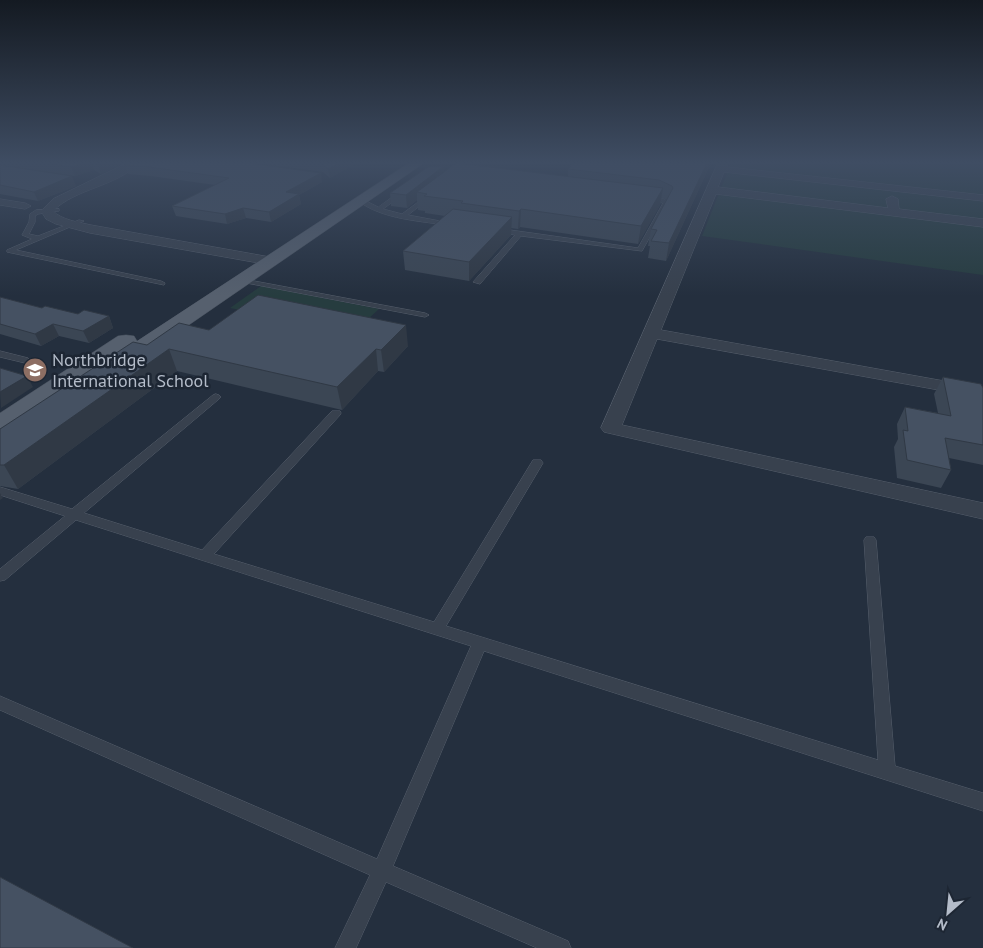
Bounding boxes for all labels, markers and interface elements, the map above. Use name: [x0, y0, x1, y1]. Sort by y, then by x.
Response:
place label: Northbridge International School: [52, 348, 209, 392]
school or university icon: Northbridge International School: [22, 357, 48, 383]
north arrow: [923, 888, 973, 938]
text: N: [934, 914, 950, 935]

